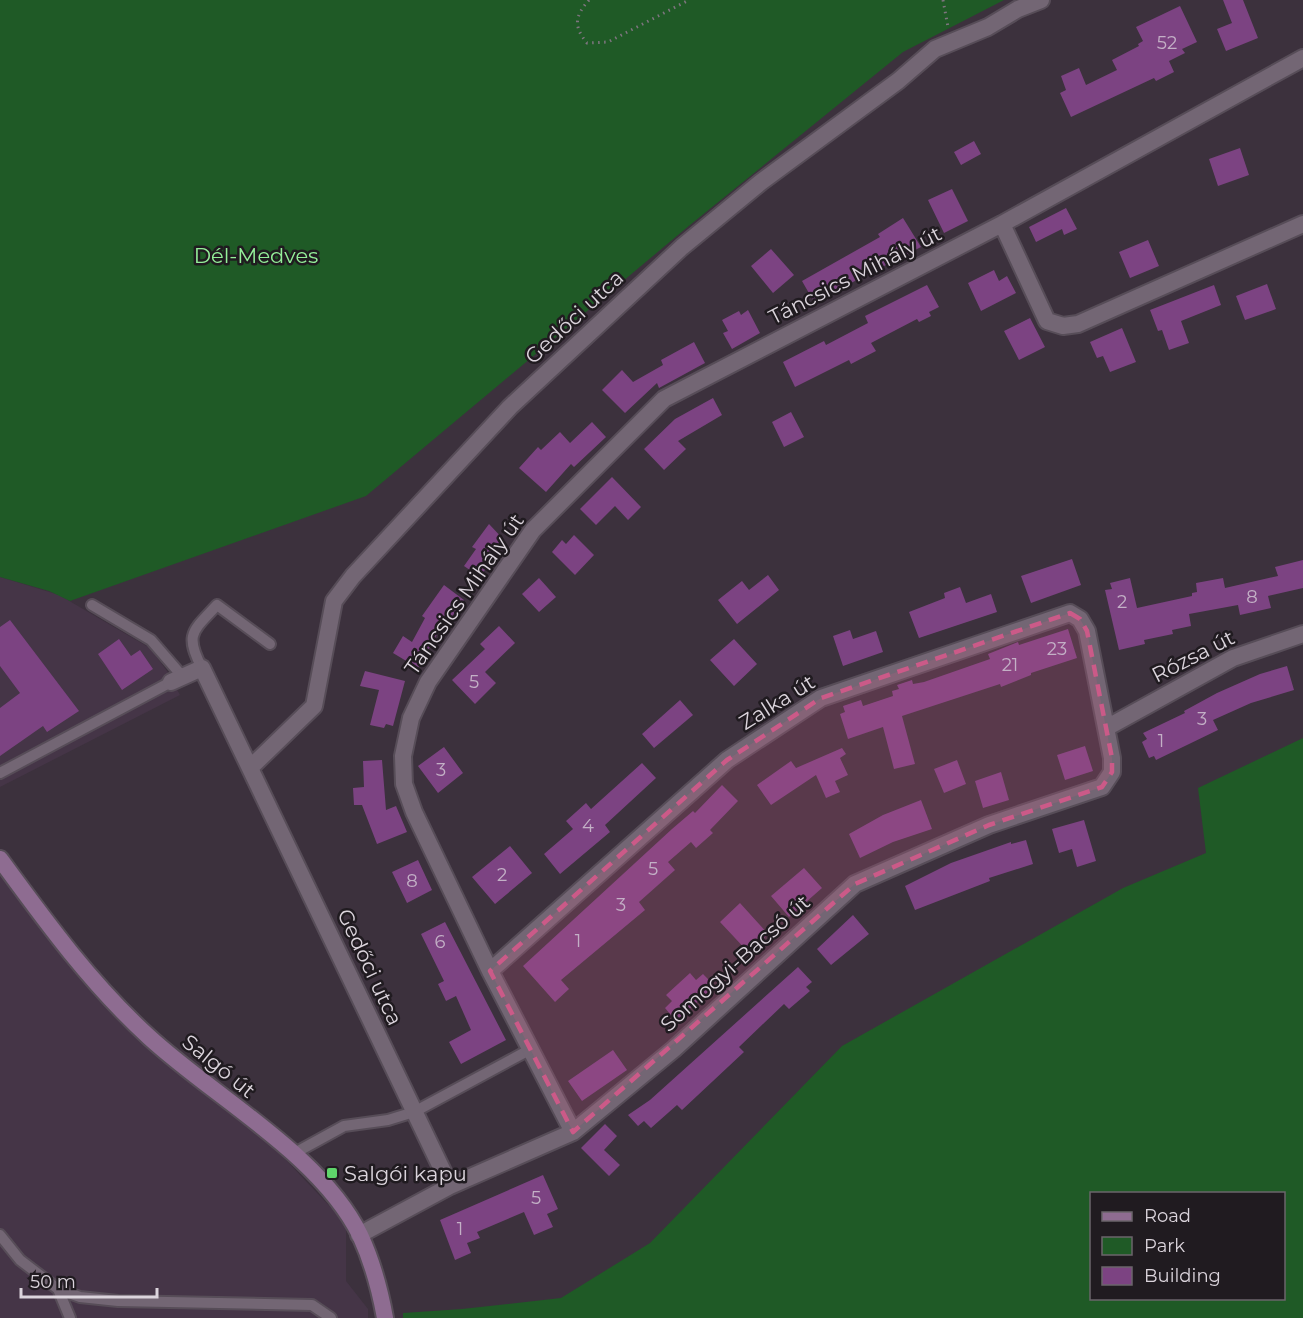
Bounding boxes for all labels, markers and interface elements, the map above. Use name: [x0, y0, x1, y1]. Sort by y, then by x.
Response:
house number: 52: [1157, 32, 1177, 54]
street label: Táncsics Mihály út: [764, 221, 946, 329]
park label: Dél-Medves: [194, 243, 318, 268]
street label: Gedőci utca: [520, 265, 628, 369]
street label: Táncsics Mihály út: [399, 509, 529, 679]
house number: 8: [1246, 586, 1258, 608]
house number: 2: [1117, 591, 1127, 613]
street label: Rózsa út: [1147, 625, 1239, 687]
house number: 23: [1047, 638, 1067, 660]
house number: 21: [1002, 654, 1018, 676]
street label: Zalka út: [735, 669, 819, 735]
house number: 5: [469, 671, 479, 693]
house number: 3: [1197, 708, 1207, 730]
house number: 1: [1158, 730, 1164, 752]
house number: 3: [436, 759, 446, 781]
house number: 4: [582, 815, 594, 837]
house number: 5: [648, 858, 658, 880]
house number: 2: [497, 864, 507, 886]
house number: 8: [406, 870, 418, 892]
street label: Somogyi-Bacsó út: [655, 889, 815, 1037]
house number: 3: [616, 894, 626, 916]
street label: Gedőci utca: [332, 905, 408, 1029]
house number: 1: [575, 930, 581, 952]
house number: 6: [435, 931, 446, 953]
street label: Salgó út: [177, 1029, 261, 1103]
place label: Salgói kapu: [344, 1161, 467, 1186]
marker: Salgói kapu: [325, 1166, 339, 1180]
house number: 5: [531, 1187, 541, 1209]
legend: [1090, 1192, 1285, 1300]
text: Road: [1144, 1205, 1191, 1227]
house number: 1: [457, 1218, 463, 1240]
text: Park: [1144, 1235, 1185, 1257]
scale bar: [21, 1261, 158, 1299]
text: Building: [1144, 1265, 1221, 1287]
text: 50 m: [30, 1271, 76, 1293]

